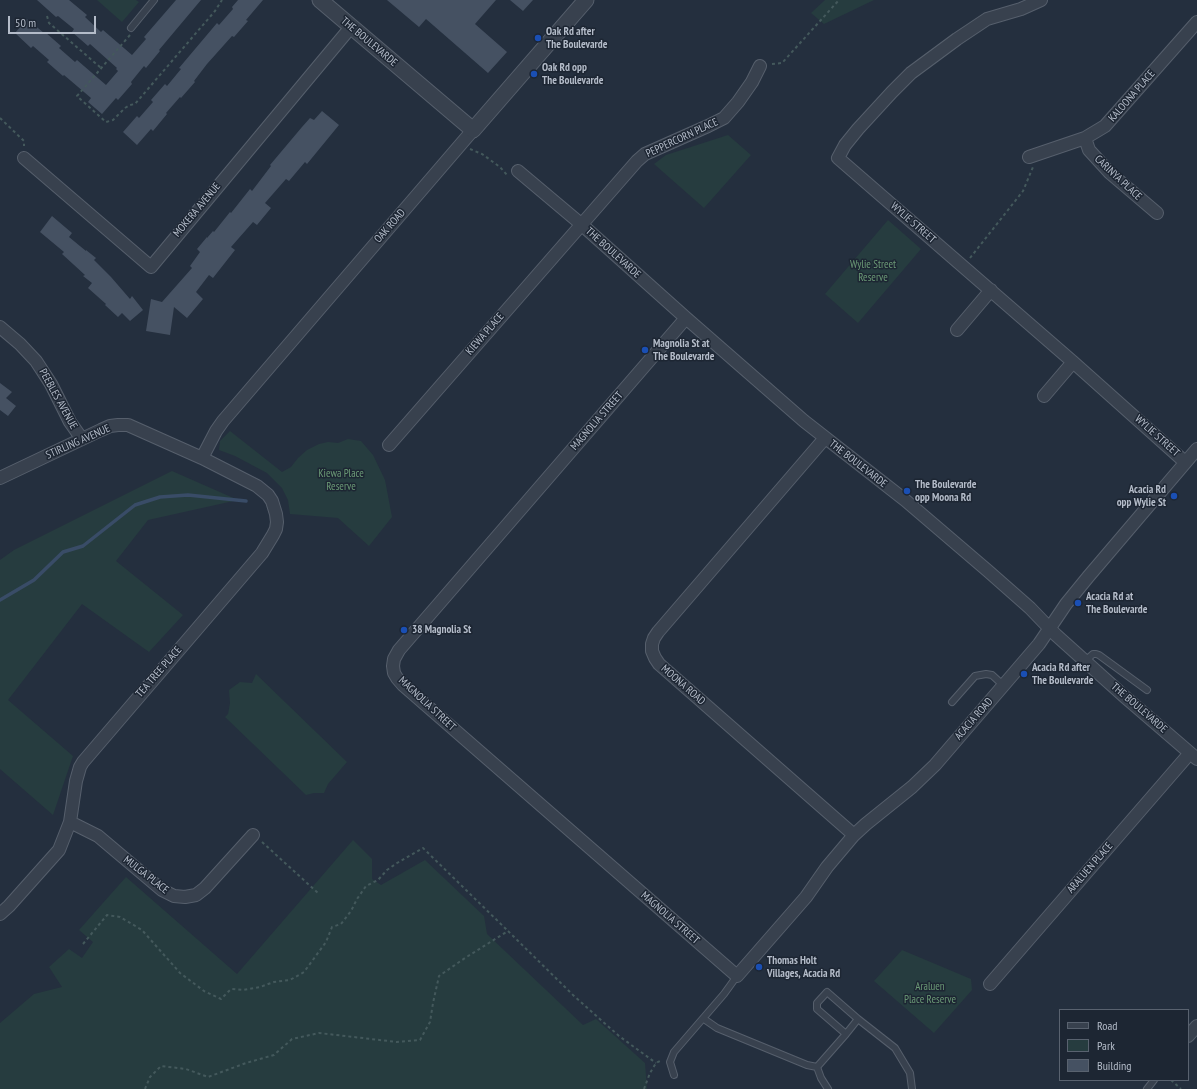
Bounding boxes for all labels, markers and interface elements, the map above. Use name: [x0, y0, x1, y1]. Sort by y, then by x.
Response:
scale bar: [10, 8, 98, 34]
text: 50 m: [15, 15, 36, 30]
street label: THE BOULEVARDE: [338, 15, 400, 69]
place label: Oak Rd after The Boulevarde: [546, 25, 607, 51]
marker: Oak Rd after The Boulevarde: [533, 33, 543, 43]
place label: Oak Rd opp The Boulevarde: [542, 61, 603, 87]
street label: KALOONA PLACE: [1106, 67, 1158, 125]
marker: Oak Rd opp The Boulevarde: [529, 69, 539, 79]
street label: PEPPERCORN PLACE: [644, 116, 720, 160]
street label: CARINYA PLACE: [1092, 153, 1144, 203]
street label: MOKERA AVENUE: [171, 180, 223, 240]
street label: WYLIE STREET: [888, 200, 938, 246]
street label: OAK ROAD: [372, 206, 408, 246]
street label: THE BOULEVARDE: [583, 225, 643, 281]
park label: Wylie Street Reserve: [850, 258, 896, 284]
street label: KIEWA PLACE: [463, 310, 507, 358]
place label: Magnolia St at The Boulevarde: [653, 337, 714, 363]
marker: Magnolia St at The Boulevarde: [640, 345, 650, 355]
street label: PEEBLES AVENUE: [36, 367, 80, 431]
street label: MAGNOLIA STREET: [568, 389, 626, 453]
street label: WYLIE STREET: [1132, 412, 1182, 460]
street label: STIRLING AVENUE: [44, 422, 112, 462]
street label: THE BOULEVARDE: [826, 437, 890, 491]
park label: Kiewa Place Reserve: [318, 467, 364, 493]
place label: The Boulevarde opp Moona Rd: [915, 478, 976, 504]
place label: Acacia Rd opp Wylie St: [1117, 483, 1166, 509]
marker: The Boulevarde opp Moona Rd: [902, 486, 912, 496]
marker: Acacia Rd opp Wylie St: [1169, 491, 1179, 501]
place label: Acacia Rd at The Boulevarde: [1086, 590, 1147, 616]
marker: Acacia Rd at The Boulevarde: [1073, 598, 1083, 608]
place label: 38 Magnolia St: [412, 623, 471, 637]
marker: 38 Magnolia St: [399, 625, 409, 635]
street label: TEA TREE PLACE: [133, 644, 185, 700]
place label: Acacia Rd after The Boulevarde: [1032, 661, 1093, 687]
street label: MOONA ROAD: [658, 662, 708, 708]
marker: Acacia Rd after The Boulevarde: [1019, 669, 1029, 679]
street label: MAGNOLIA STREET: [396, 674, 458, 734]
street label: THE BOULEVARDE: [1108, 680, 1170, 736]
street label: ACACIA ROAD: [952, 695, 996, 743]
street label: ARALUEN PLACE: [1064, 840, 1116, 896]
street label: MULGA PLACE: [121, 853, 171, 897]
street label: MAGNOLIA STREET: [638, 889, 702, 947]
place label: Thomas Holt Villages, Acacia Rd: [767, 954, 840, 980]
marker: Thomas Holt Villages, Acacia Rd: [754, 962, 764, 972]
park label: Araluen Place Reserve: [904, 980, 956, 1006]
legend: [1059, 1009, 1189, 1081]
text: Road: [1097, 1018, 1117, 1033]
text: Park: [1097, 1038, 1115, 1053]
text: Building: [1097, 1058, 1132, 1073]

